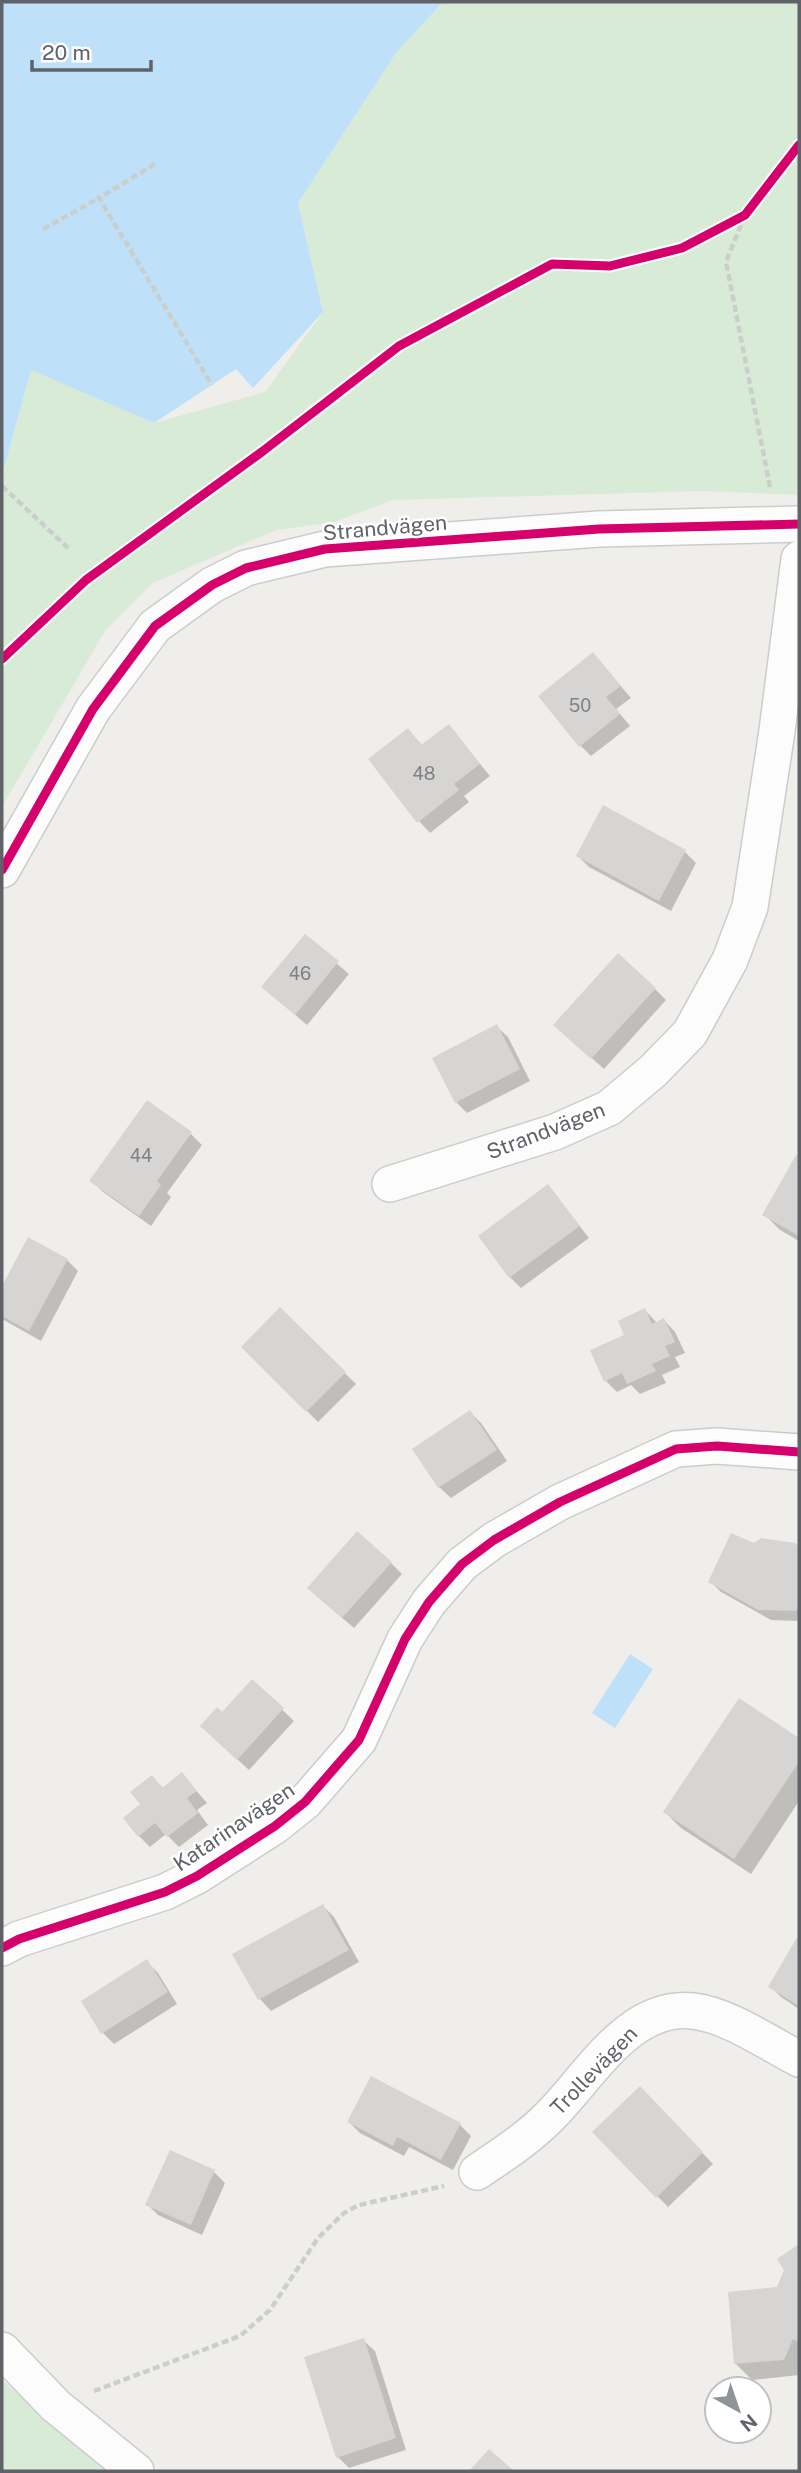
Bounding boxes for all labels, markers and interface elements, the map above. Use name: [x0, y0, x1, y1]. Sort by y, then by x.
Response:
scale bar: [32, 28, 150, 72]
text: 20 m: [42, 40, 91, 65]
street label: Strandvägen: [322, 510, 448, 545]
house number: 50: [569, 695, 591, 716]
house number: 48: [413, 763, 435, 784]
house number: 46: [289, 963, 311, 984]
street label: Strandvägen: [483, 1097, 608, 1165]
house number: 44: [130, 1145, 152, 1166]
street label: Katarinavägen: [168, 1777, 299, 1876]
street label: Trollevägen: [545, 2021, 642, 2120]
north arrow: [703, 2375, 773, 2445]
text: N: [736, 2410, 762, 2436]

